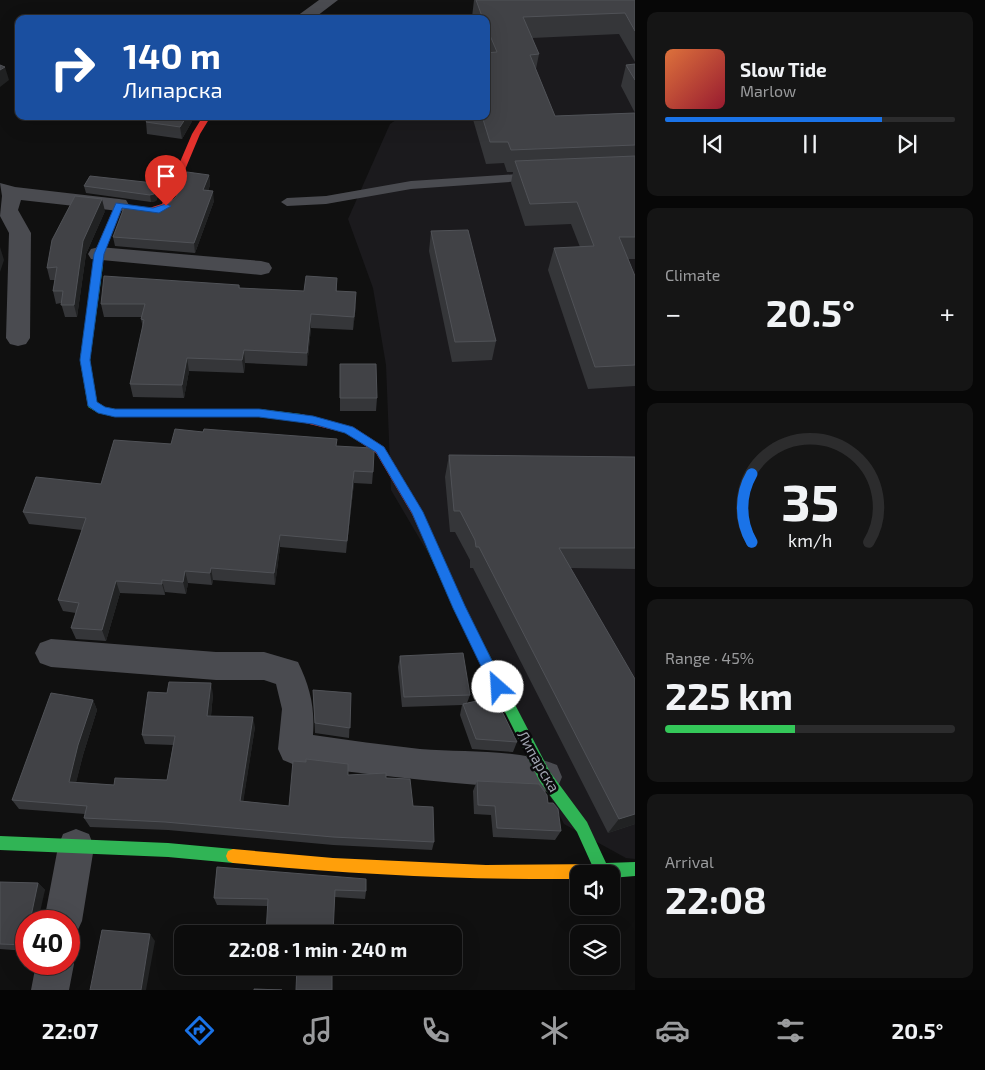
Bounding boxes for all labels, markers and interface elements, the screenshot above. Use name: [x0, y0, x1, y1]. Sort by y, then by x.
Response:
text: 140 m: [123, 34, 221, 76]
icon: right: [40, 35, 105, 100]
text: Slow Tide: [740, 58, 827, 81]
text: Липарска: [123, 76, 223, 102]
text: Marlow: [740, 81, 796, 100]
icon: previous: [699, 130, 727, 158]
icon: pause: [796, 130, 824, 158]
icon: next: [893, 130, 921, 158]
pin: [145, 155, 187, 206]
icon: arrive: [152, 162, 180, 190]
text: Climate: [665, 265, 720, 284]
text: 20.5°: [766, 289, 855, 335]
text: −: [665, 296, 681, 330]
text: +: [940, 296, 955, 330]
text: 35: [781, 469, 839, 531]
text: km/h: [788, 529, 832, 551]
text: Range · 45%: [665, 648, 754, 667]
position arrow: [471, 660, 523, 712]
text: 225 km: [665, 672, 793, 718]
street label: Липарска: [514, 727, 564, 795]
text: Arrival: [665, 852, 714, 871]
map controls: [570, 865, 620, 975]
button: sound: [570, 865, 620, 915]
text: 22:08: [665, 876, 767, 922]
speed limit sign: 40: [15, 910, 80, 975]
button: layers: [570, 925, 620, 975]
text: 22:08 · 1 min · 240 m: [229, 938, 407, 961]
icon: directions: [182, 1013, 217, 1048]
icon: music: [300, 1013, 335, 1048]
icon: phone: [418, 1013, 453, 1048]
icon: climate: [537, 1013, 572, 1048]
icon: car: [655, 1013, 690, 1048]
icon: filters: [773, 1013, 808, 1048]
text: 22:07: [42, 1017, 98, 1043]
text: 20.5°: [892, 1017, 943, 1043]

